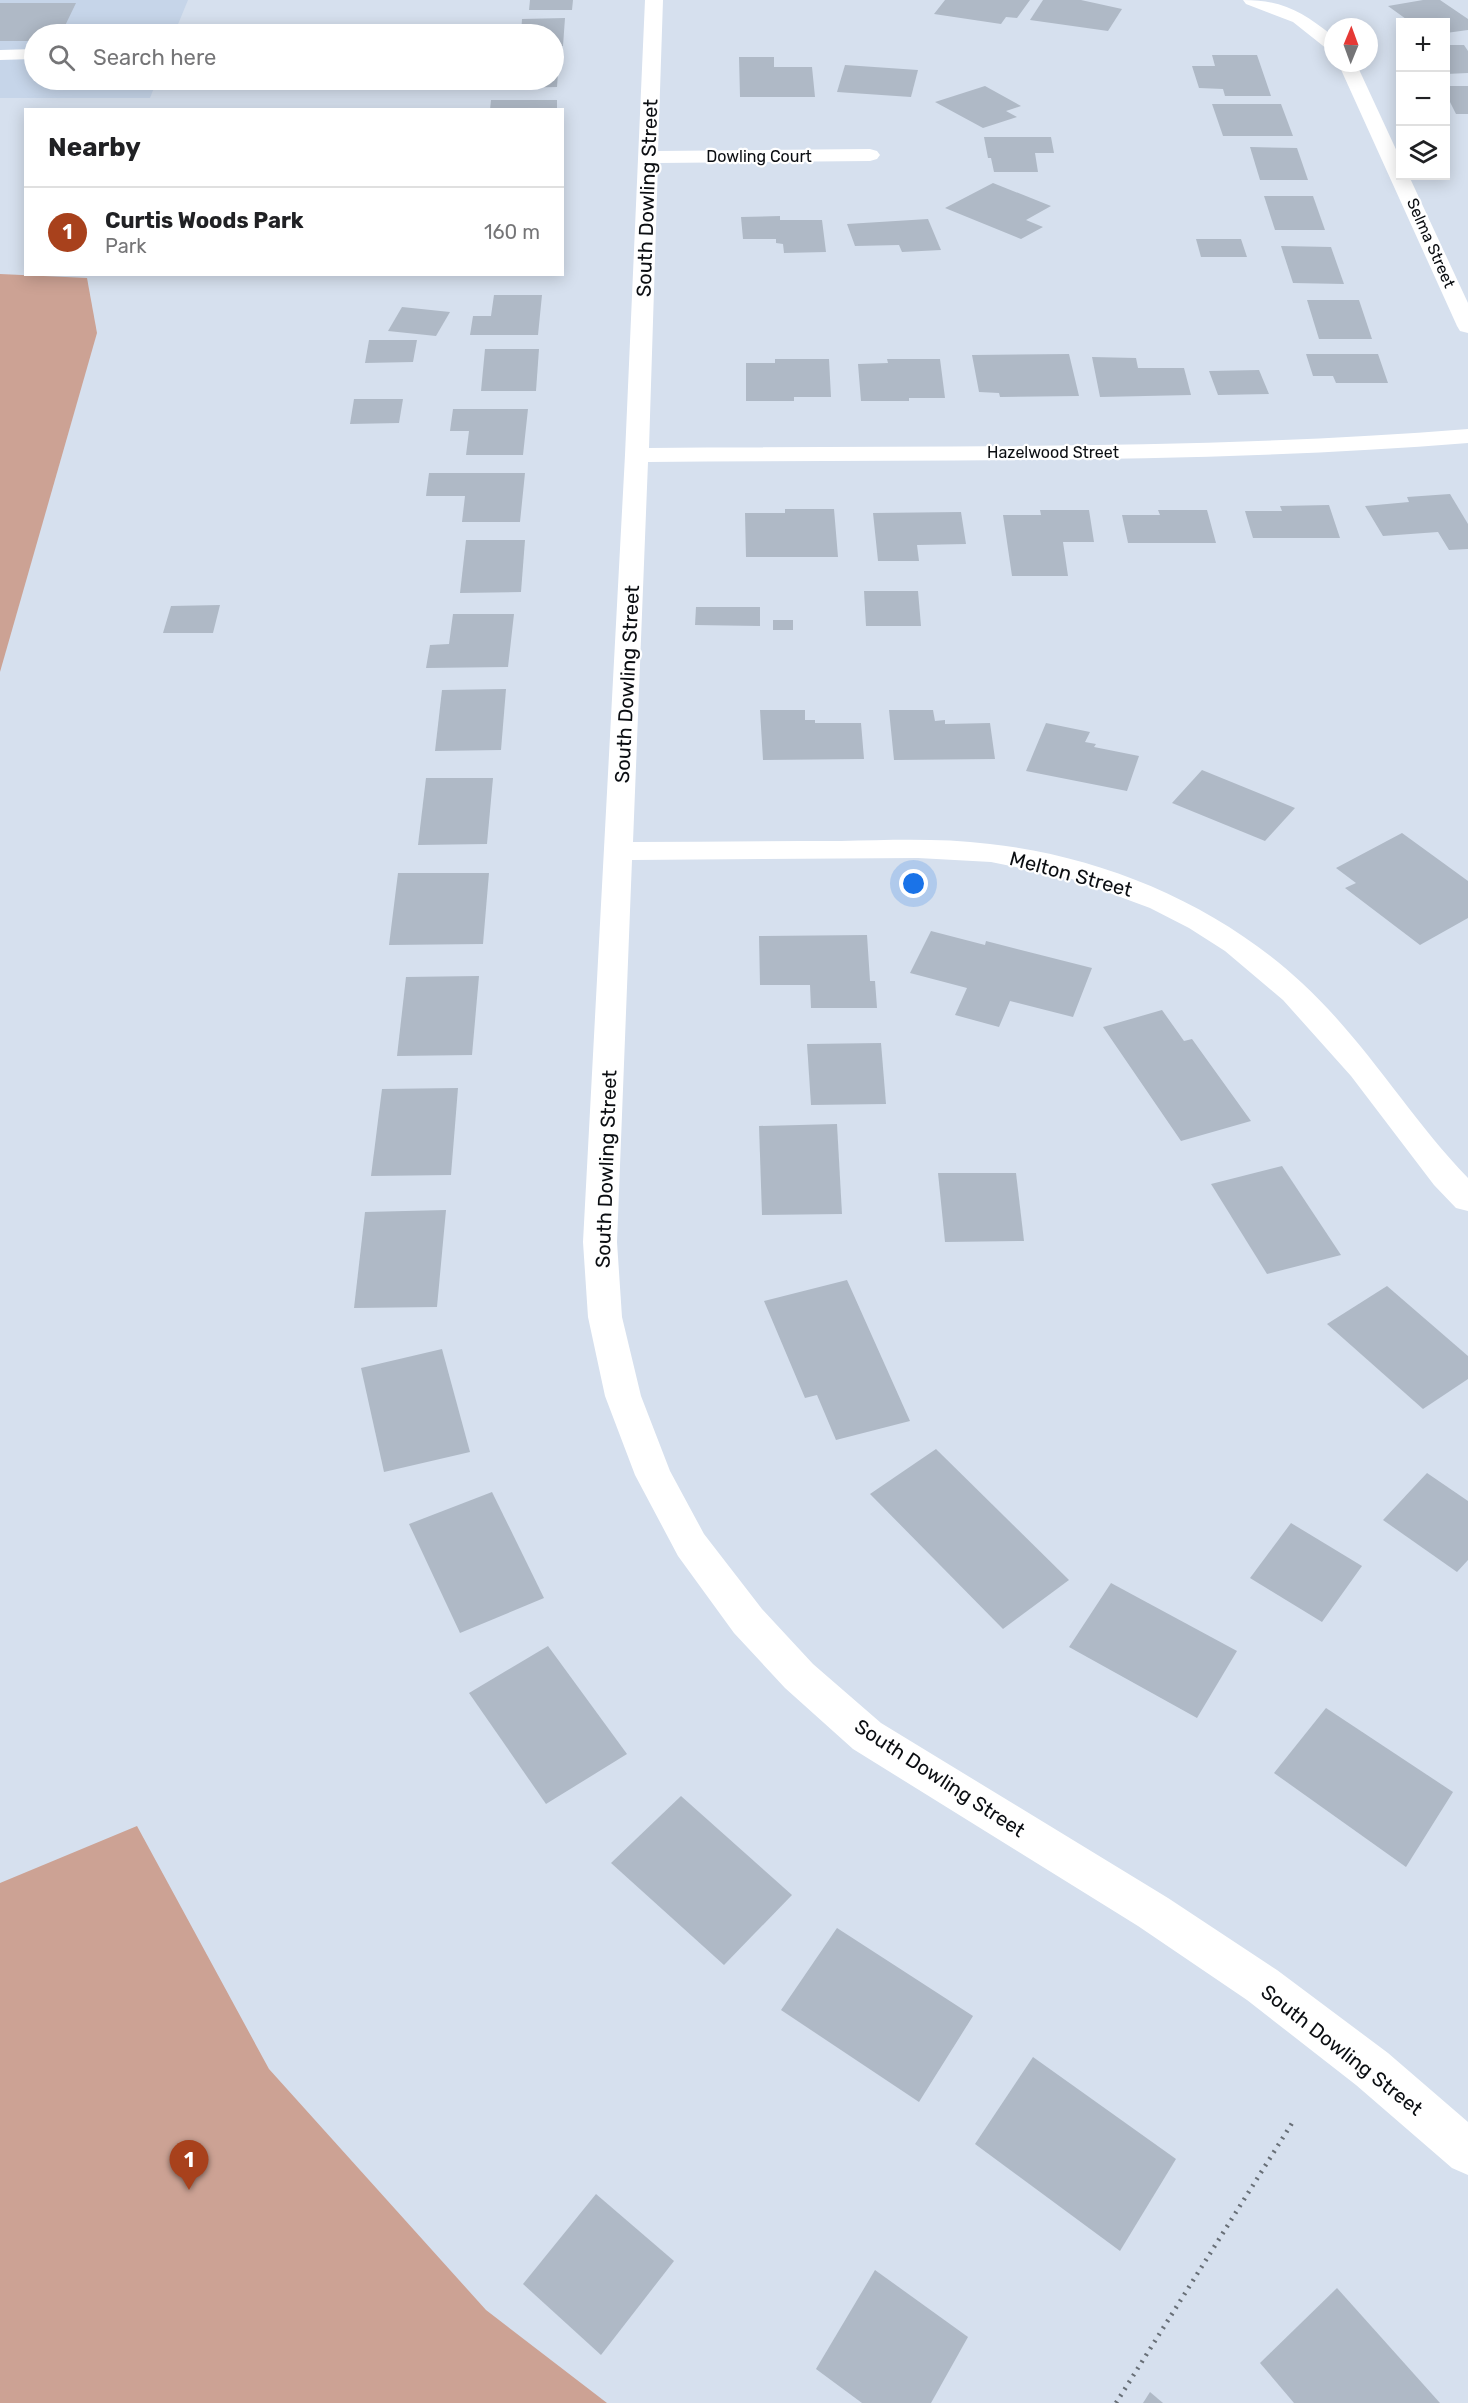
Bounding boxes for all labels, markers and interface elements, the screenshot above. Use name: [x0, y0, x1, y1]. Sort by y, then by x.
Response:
north arrow: [1324, 18, 1378, 72]
map controls: [1396, 18, 1450, 180]
button: +: [1396, 18, 1450, 72]
search box: [24, 24, 564, 90]
icon: search: [45, 41, 78, 74]
text: Search here: [93, 44, 216, 71]
button: −: [1396, 72, 1450, 126]
street label: South Dowling Street: [632, 98, 662, 298]
button: layers: [1396, 126, 1450, 180]
text: Nearby: [48, 132, 141, 163]
street label: Dowling Court: [706, 147, 812, 166]
street label: Selma Street: [1403, 195, 1459, 291]
text: Curtis Woods Park: [105, 207, 304, 234]
text: 1: [63, 220, 72, 244]
text: 160 m: [484, 220, 540, 244]
text: Park: [105, 234, 147, 258]
street label: Hazelwood Street: [987, 443, 1119, 462]
street label: South Dowling Street: [610, 584, 644, 784]
street label: Melton Street: [1007, 846, 1135, 902]
your location: [899, 869, 928, 898]
street label: South Dowling Street: [591, 1069, 621, 1269]
street label: South Dowling Street: [850, 1714, 1030, 1842]
street label: South Dowling Street: [1256, 1979, 1428, 2121]
pin: 1: [170, 2140, 208, 2190]

